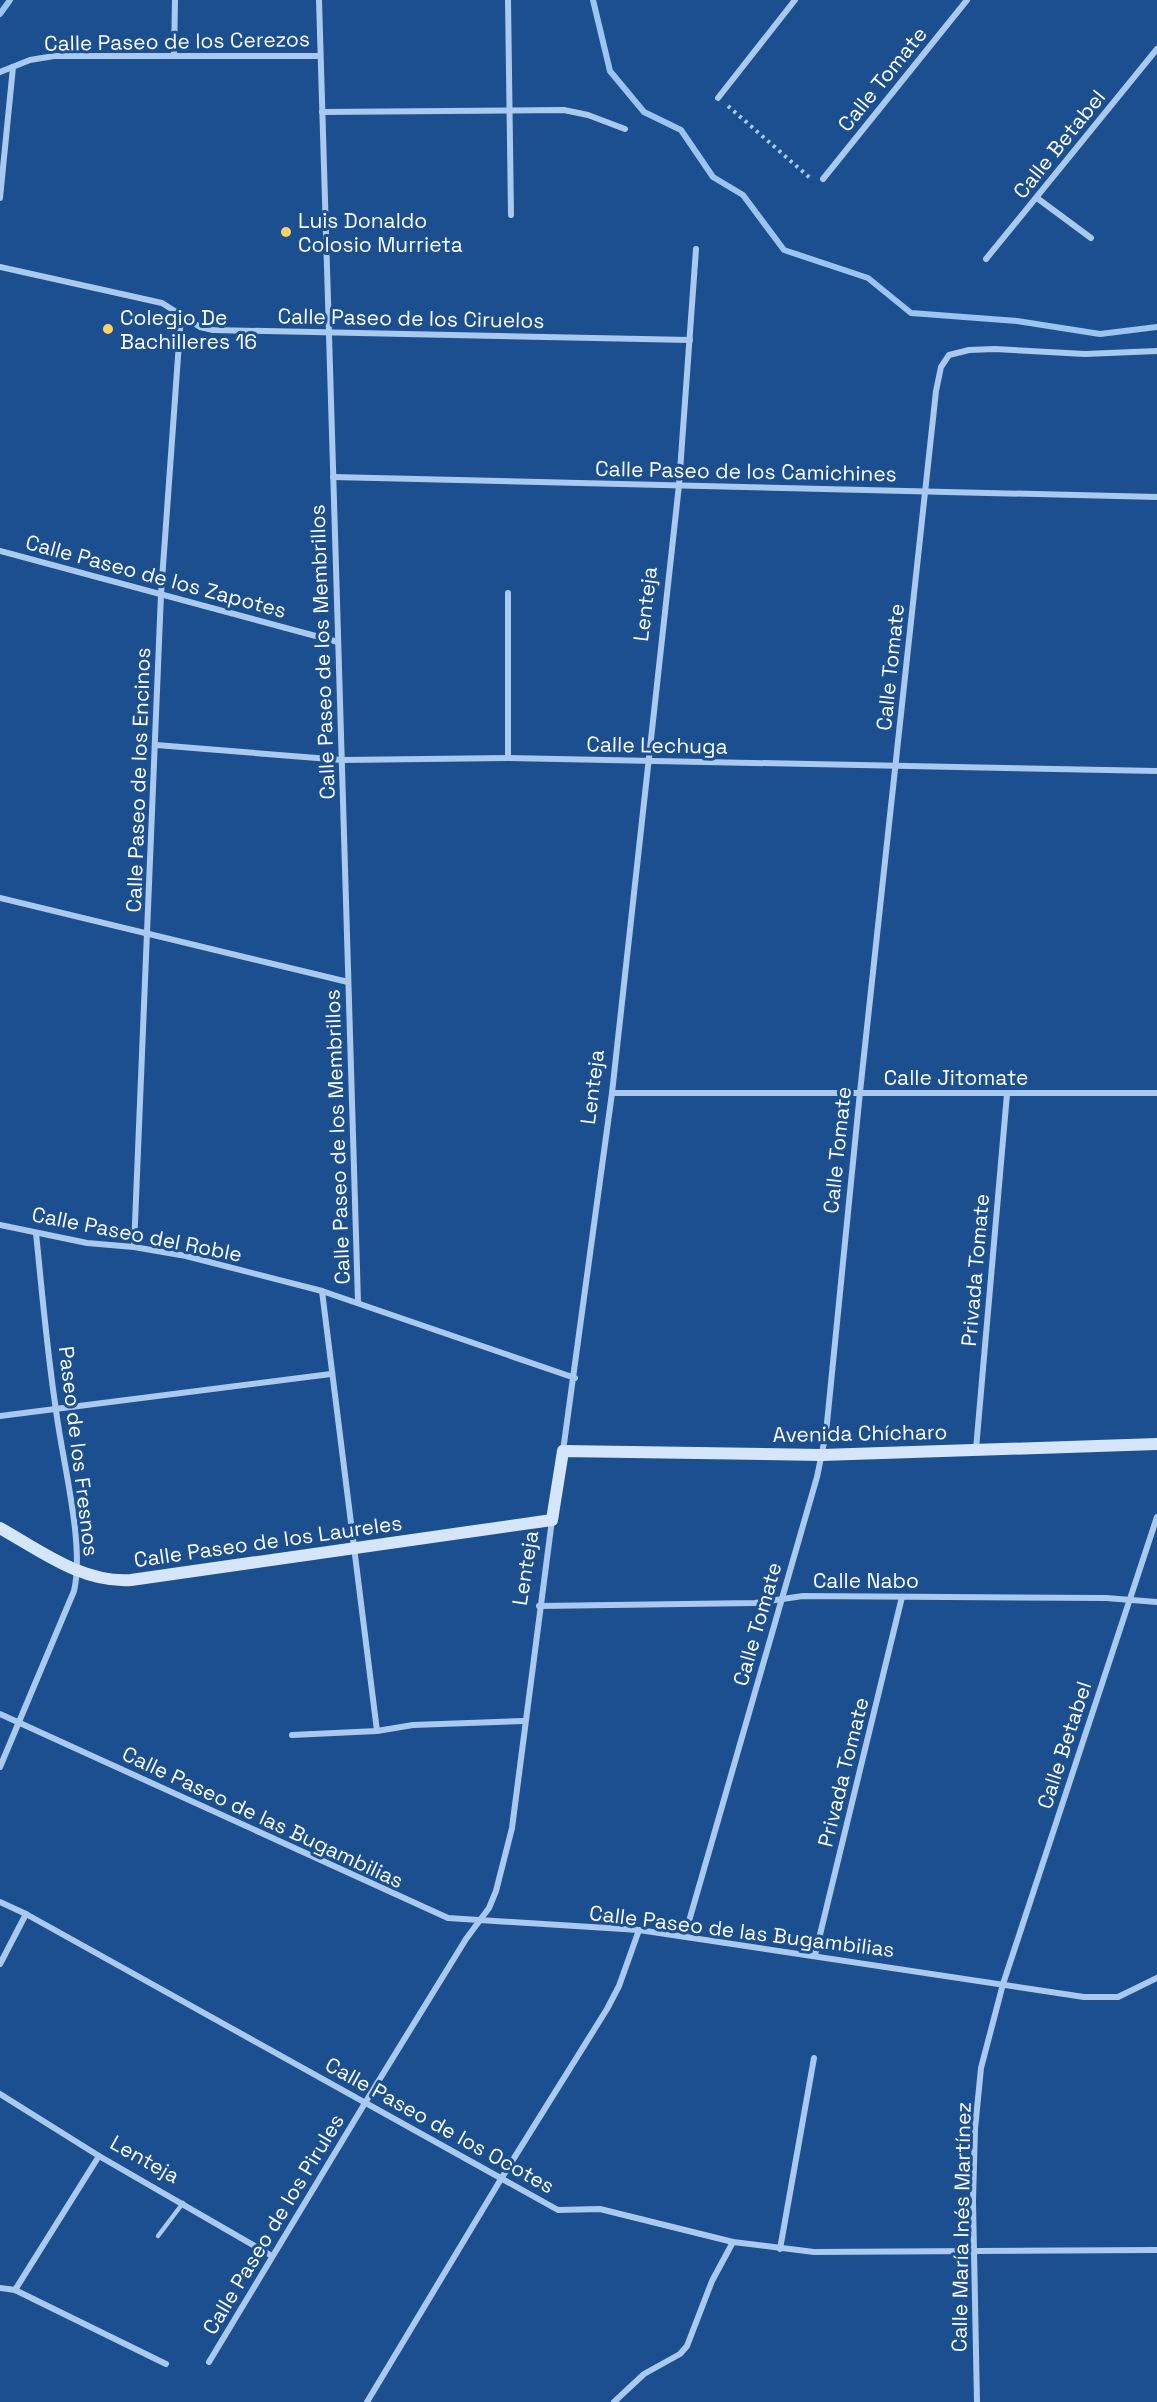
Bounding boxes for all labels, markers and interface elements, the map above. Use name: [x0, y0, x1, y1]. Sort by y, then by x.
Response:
street label: Calle Tomate: [831, 21, 933, 137]
street label: Calle Paseo de los Cerezos: [44, 25, 310, 57]
street label: Calle Betabel: [1007, 84, 1111, 204]
place label: Luis Donaldo Colosio Murrieta: [298, 207, 463, 258]
marker: Luis Donaldo Colosio Murrieta: [279, 225, 293, 239]
street label: Calle Paseo de los Ciruelos: [277, 302, 545, 334]
place label: Colegio De Bachilleres 16: [120, 304, 257, 355]
marker: Colegio De Bachilleres 16: [101, 322, 115, 336]
street label: Calle Paseo de los Camichines: [595, 455, 897, 487]
street label: Calle Paseo de los Membrillos: [303, 504, 341, 800]
street label: Calle Paseo de los Zapotes: [23, 528, 289, 624]
street label: Lenteja: [627, 565, 663, 643]
street label: Calle Tomate: [870, 602, 910, 732]
street label: Calle Paseo de los Encinos: [120, 647, 156, 913]
street label: Calle Lechuga: [586, 730, 728, 760]
street label: Calle Paseo de los Membrillos: [318, 989, 356, 1285]
street label: Lenteja: [574, 1048, 610, 1126]
street label: Calle Jitomate: [884, 1064, 1028, 1091]
street label: Calle Tomate: [817, 1085, 857, 1215]
street label: Privada Tomate: [955, 1192, 995, 1348]
street label: Calle Paseo del Roble: [30, 1200, 244, 1268]
street label: Paseo de los Fresnos: [53, 1344, 105, 1558]
street label: Avenida Chícharo: [772, 1418, 948, 1448]
street label: Calle Paseo de los Laureles: [132, 1509, 404, 1573]
street label: Lenteja: [506, 1529, 544, 1607]
street label: Calle Tomate: [726, 1559, 788, 1689]
street label: Calle Nabo: [813, 1567, 919, 1594]
street label: Calle Betabel: [1031, 1678, 1097, 1812]
street label: Privada Tomate: [811, 1694, 875, 1850]
street label: Calle Paseo de las Bugambilias: [118, 1740, 408, 1894]
street label: Calle Paseo de las Bugambilias: [588, 1899, 896, 1963]
street label: Calle Paseo de los Ocotes: [321, 2051, 559, 2199]
street label: Calle María Inés Martínez: [945, 2102, 977, 2352]
street label: Calle Paseo de los Pirules: [196, 2109, 350, 2339]
street label: Lenteja: [105, 2129, 185, 2189]

